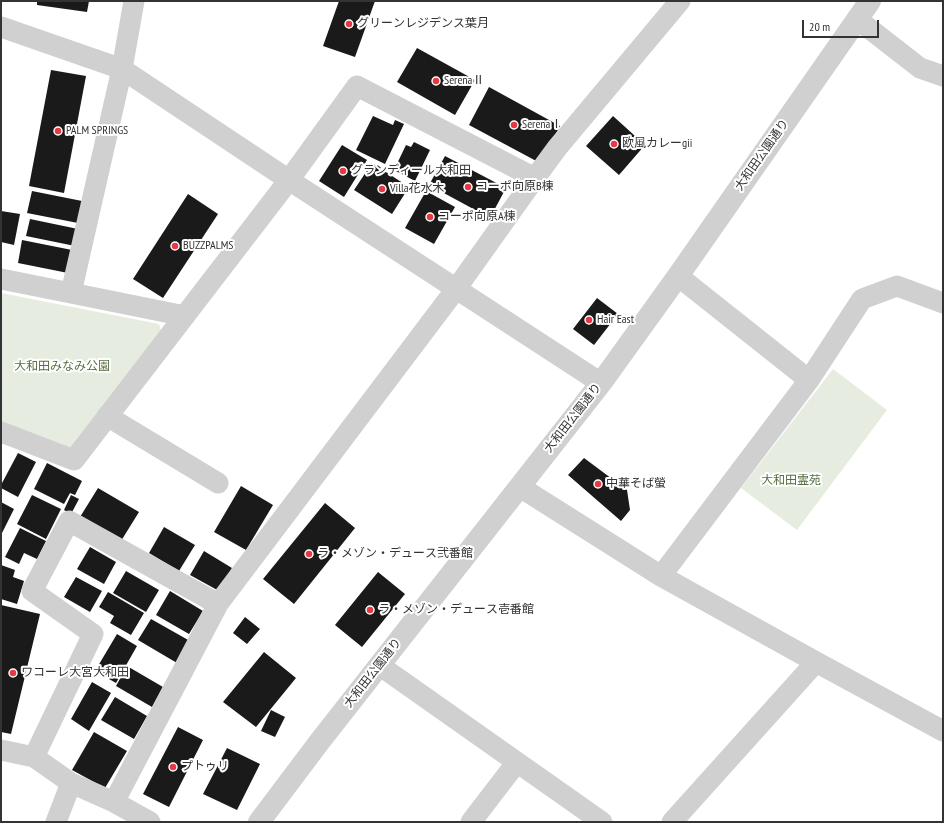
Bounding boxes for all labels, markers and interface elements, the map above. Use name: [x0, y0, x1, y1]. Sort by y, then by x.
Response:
scale bar: [804, 12, 881, 38]
place label: グリーンレジデンス葉月: [357, 17, 489, 31]
marker: グリーンレジデンス葉月: [344, 19, 354, 29]
text: 20 m: [809, 19, 830, 34]
place label: SerenaⅡ: [444, 74, 484, 88]
marker: SerenaⅡ: [431, 76, 441, 86]
street label: 大和田公園通り: [732, 116, 792, 194]
place label: SerenaⅠ: [522, 118, 562, 132]
marker: SerenaⅠ: [509, 120, 519, 130]
place label: PALM SPRINGS: [66, 124, 128, 138]
marker: PALM SPRINGS: [53, 126, 63, 136]
place label: 欧風カレーgii: [622, 137, 692, 151]
marker: 欧風カレーgii: [609, 139, 619, 149]
place label: グランディール大和田: [351, 164, 471, 178]
marker: グランディール大和田: [338, 166, 348, 176]
place label: コーポ向原B棟: [476, 180, 554, 194]
place label: Villa花水木: [390, 182, 445, 196]
marker: コーポ向原B棟: [463, 182, 473, 192]
marker: Villa花水木: [377, 184, 387, 194]
place label: コーポ向原A棟: [438, 210, 516, 224]
marker: コーポ向原A棟: [425, 212, 435, 222]
place label: BUZZPALMS: [183, 239, 233, 253]
marker: BUZZPALMS: [170, 241, 180, 251]
place label: Hair East: [597, 313, 634, 327]
marker: Hair East: [584, 315, 594, 325]
park label: 大和田みなみ公園: [14, 360, 110, 374]
street label: 大和田公園通り: [541, 380, 605, 456]
park label: 大和田霊苑: [761, 474, 821, 488]
place label: 中華そば螢: [606, 477, 666, 491]
marker: 中華そば螢: [593, 479, 603, 489]
place label: ラ・メゾン・デュース弐番館: [317, 547, 473, 561]
marker: ラ・メゾン・デュース弐番館: [304, 549, 314, 559]
place label: ラ・メゾン・デュース壱番館: [378, 603, 534, 617]
marker: ラ・メゾン・デュース壱番館: [365, 605, 375, 615]
street label: 大和田公園通り: [341, 635, 405, 711]
place label: ワコーレ大宮大和田: [21, 666, 129, 680]
marker: ワコーレ大宮大和田: [8, 668, 18, 678]
place label: プトゥリ: [181, 760, 229, 774]
marker: プトゥリ: [168, 762, 178, 772]

